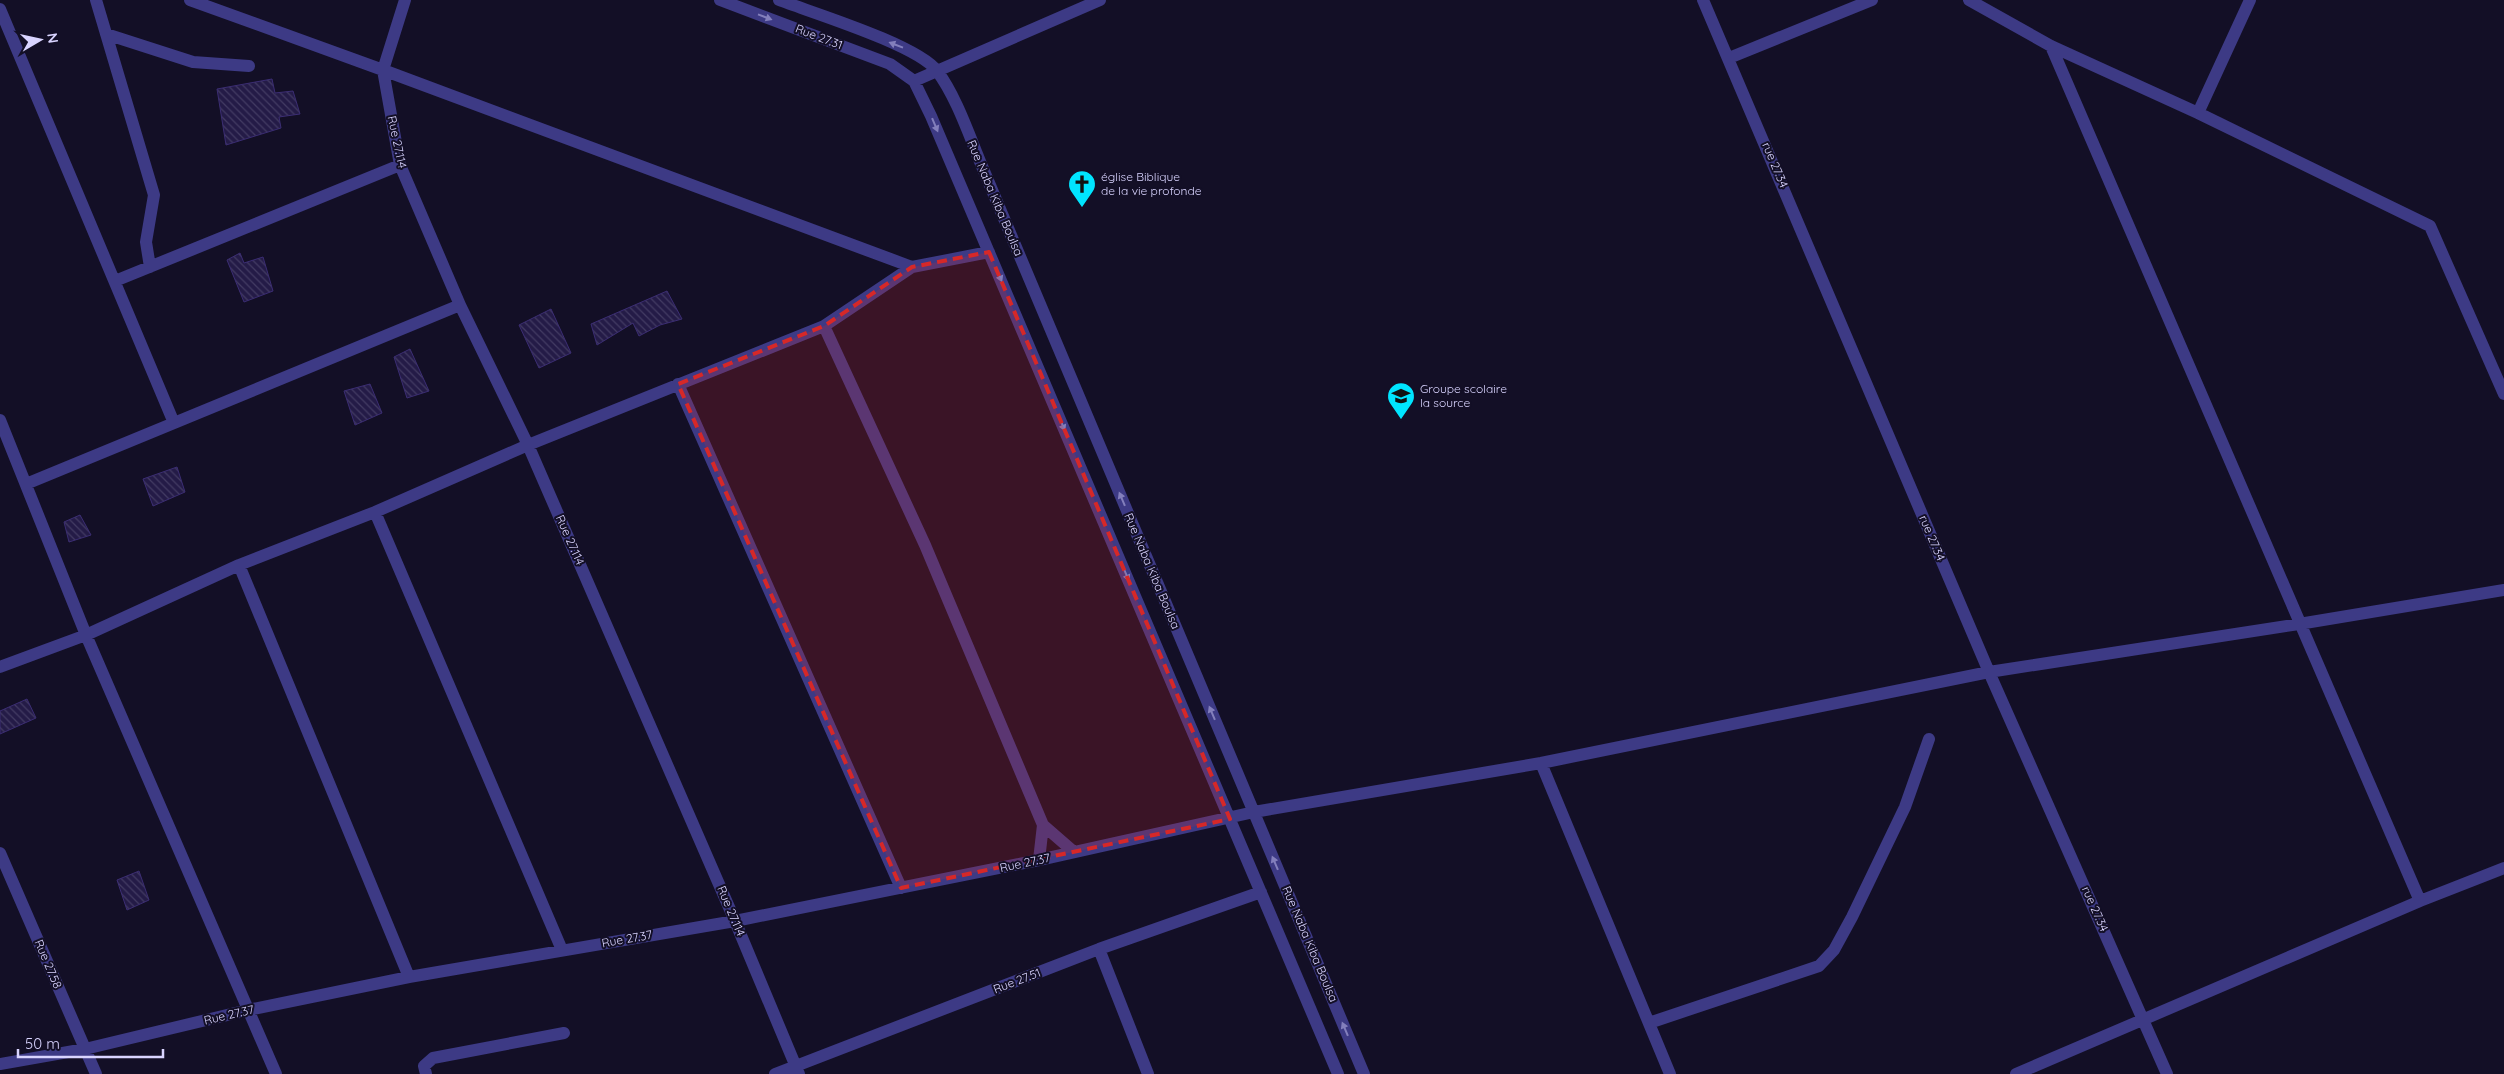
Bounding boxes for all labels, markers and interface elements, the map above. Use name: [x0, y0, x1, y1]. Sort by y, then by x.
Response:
one-way arrow: [758, 13, 773, 21]
north arrow: [15, 15, 65, 65]
street label: Rue 27.31: [793, 21, 845, 52]
text: N: [43, 31, 63, 44]
one-way arrow: [888, 41, 903, 49]
street label: Rue 27.114: [385, 114, 410, 170]
one-way arrow: [932, 118, 940, 132]
street label: Rue Naba Kiba Boulsa: [964, 137, 1027, 258]
street label: rue 27.34: [1759, 140, 1792, 190]
church icon: église Biblique de la vie profonde: [1067, 169, 1097, 208]
place label: église Biblique de la vie profonde: [1101, 169, 1202, 198]
one-way arrow: [996, 267, 1003, 282]
school or university icon: Groupe scolaire la source: [1386, 381, 1416, 420]
place label: Groupe scolaire la source: [1420, 381, 1507, 410]
one-way arrow: [1059, 417, 1067, 431]
one-way arrow: [1118, 491, 1126, 506]
street label: Rue Naba Kiba Boulsa: [1121, 510, 1184, 631]
street label: Rue 27.114: [553, 512, 588, 567]
street label: rue 27.34: [1916, 513, 1949, 563]
one-way arrow: [1122, 567, 1130, 581]
one-way arrow: [1208, 706, 1216, 720]
street label: Rue 27.37: [998, 850, 1052, 875]
one-way arrow: [1271, 856, 1279, 870]
street label: Rue 27.114: [714, 883, 749, 938]
street label: Rue Naba Kiba Boulsa: [1279, 883, 1342, 1004]
street label: rue 27.34: [2079, 884, 2112, 934]
street label: Rue 27.37: [600, 927, 653, 950]
street label: Rue 27.58: [31, 937, 65, 991]
street label: Rue 27.51: [991, 965, 1043, 996]
street label: Rue 27.37: [202, 1001, 256, 1028]
one-way arrow: [1341, 1022, 1349, 1036]
scale bar: [18, 1026, 162, 1058]
text: 50 m: [25, 1034, 60, 1053]

